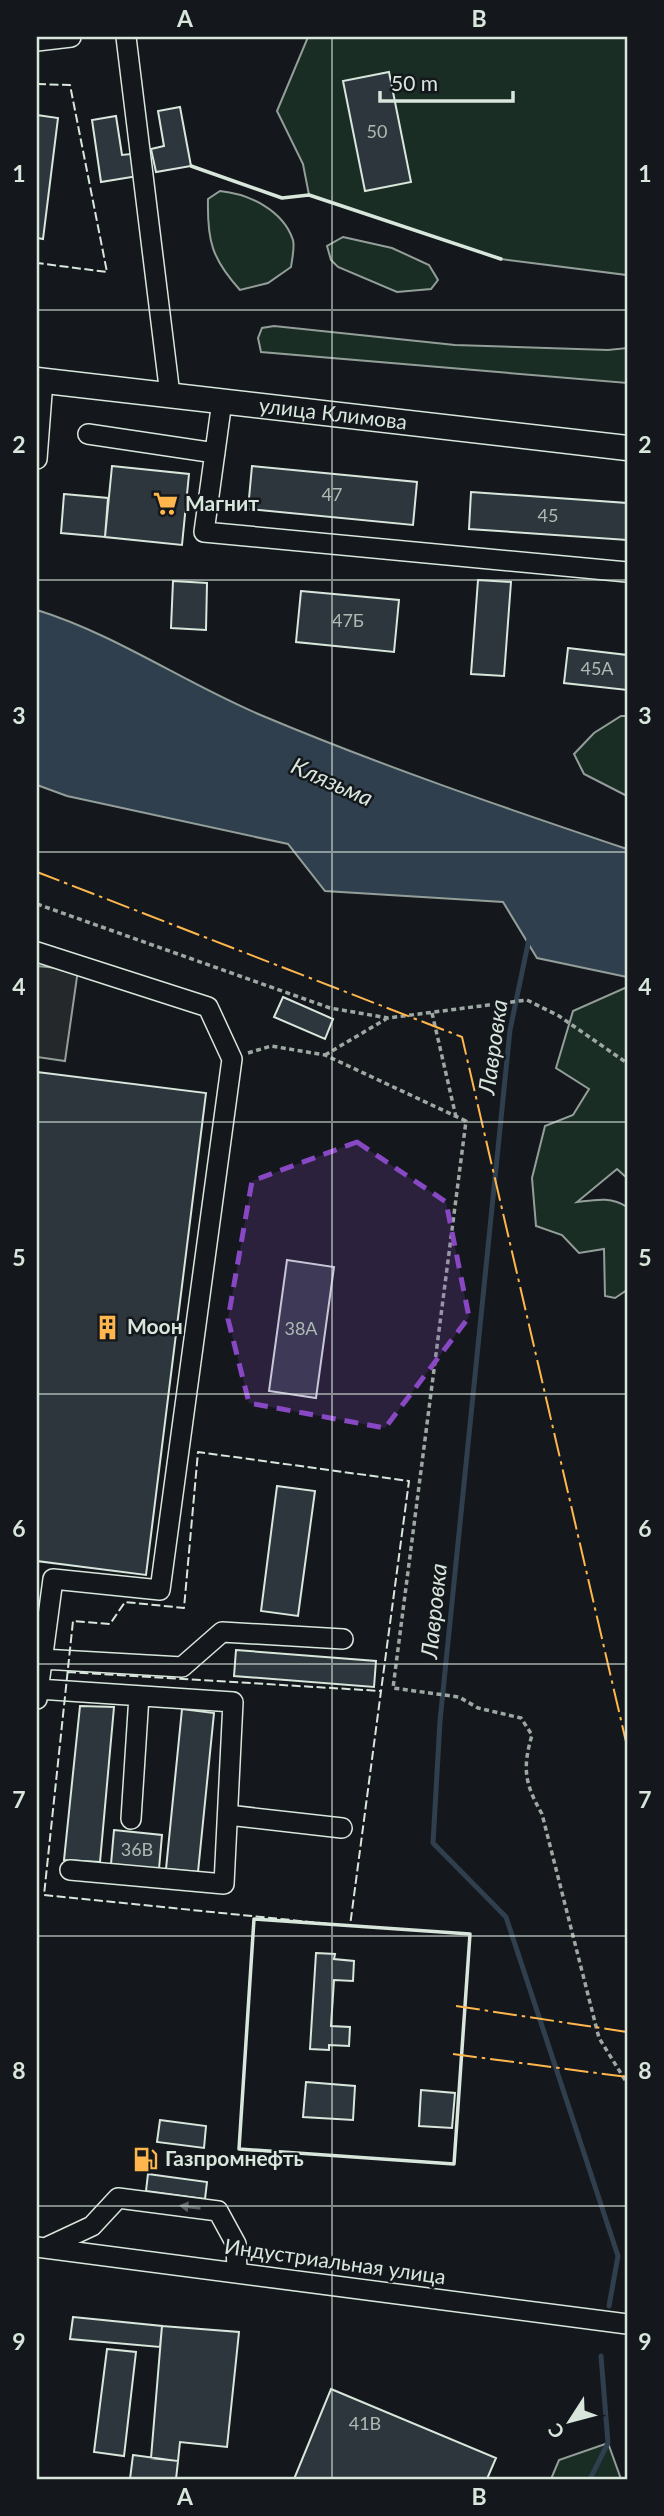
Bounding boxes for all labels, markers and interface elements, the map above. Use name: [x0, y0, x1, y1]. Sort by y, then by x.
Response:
text: A: [176, 4, 194, 32]
text: B: [471, 4, 487, 32]
scale bar: [380, 60, 514, 104]
text: 50 m: [391, 70, 438, 95]
house number: 50: [367, 120, 387, 142]
text: 1: [12, 159, 26, 187]
text: 1: [638, 159, 652, 187]
street label: улица Климова: [258, 392, 409, 434]
text: 2: [12, 430, 26, 458]
text: 2: [638, 430, 652, 458]
house number: 47: [322, 483, 342, 505]
supermarket icon: Магнит: [151, 490, 179, 518]
place label: Магнит: [185, 490, 259, 515]
house number: 45: [538, 504, 558, 526]
house number: 47Б: [332, 609, 364, 631]
house number: 45А: [580, 657, 614, 679]
text: 3: [12, 701, 26, 729]
text: 3: [638, 701, 652, 729]
water label: Клязьма: [287, 751, 378, 811]
text: 4: [12, 972, 26, 1000]
text: 4: [638, 972, 652, 1000]
water label: Лавровка: [471, 998, 513, 1097]
text: 5: [12, 1243, 26, 1271]
text: 5: [638, 1243, 652, 1271]
building icon: Моон: [93, 1313, 121, 1341]
place label: Моон: [127, 1313, 183, 1338]
house number: 38А: [284, 1317, 318, 1339]
text: 6: [12, 1514, 26, 1542]
text: 6: [638, 1514, 652, 1542]
water label: Лавровка: [414, 1562, 452, 1661]
text: 7: [12, 1785, 26, 1813]
text: 7: [638, 1785, 652, 1813]
house number: 36В: [121, 1838, 153, 1860]
text: 8: [12, 2056, 26, 2084]
text: 8: [638, 2056, 652, 2084]
fuel station icon: Газпромнефть: [131, 2145, 159, 2173]
place label: Газпромнефть: [165, 2145, 304, 2170]
one-way arrow: [179, 2202, 201, 2213]
street label: Индустриальная улица: [223, 2233, 448, 2288]
text: 9: [12, 2327, 26, 2355]
text: 9: [638, 2327, 652, 2355]
north arrow: [534, 2386, 604, 2456]
house number: 41В: [349, 2412, 381, 2434]
text: С: [543, 2419, 569, 2443]
text: A: [176, 2482, 194, 2510]
text: B: [471, 2482, 487, 2510]

